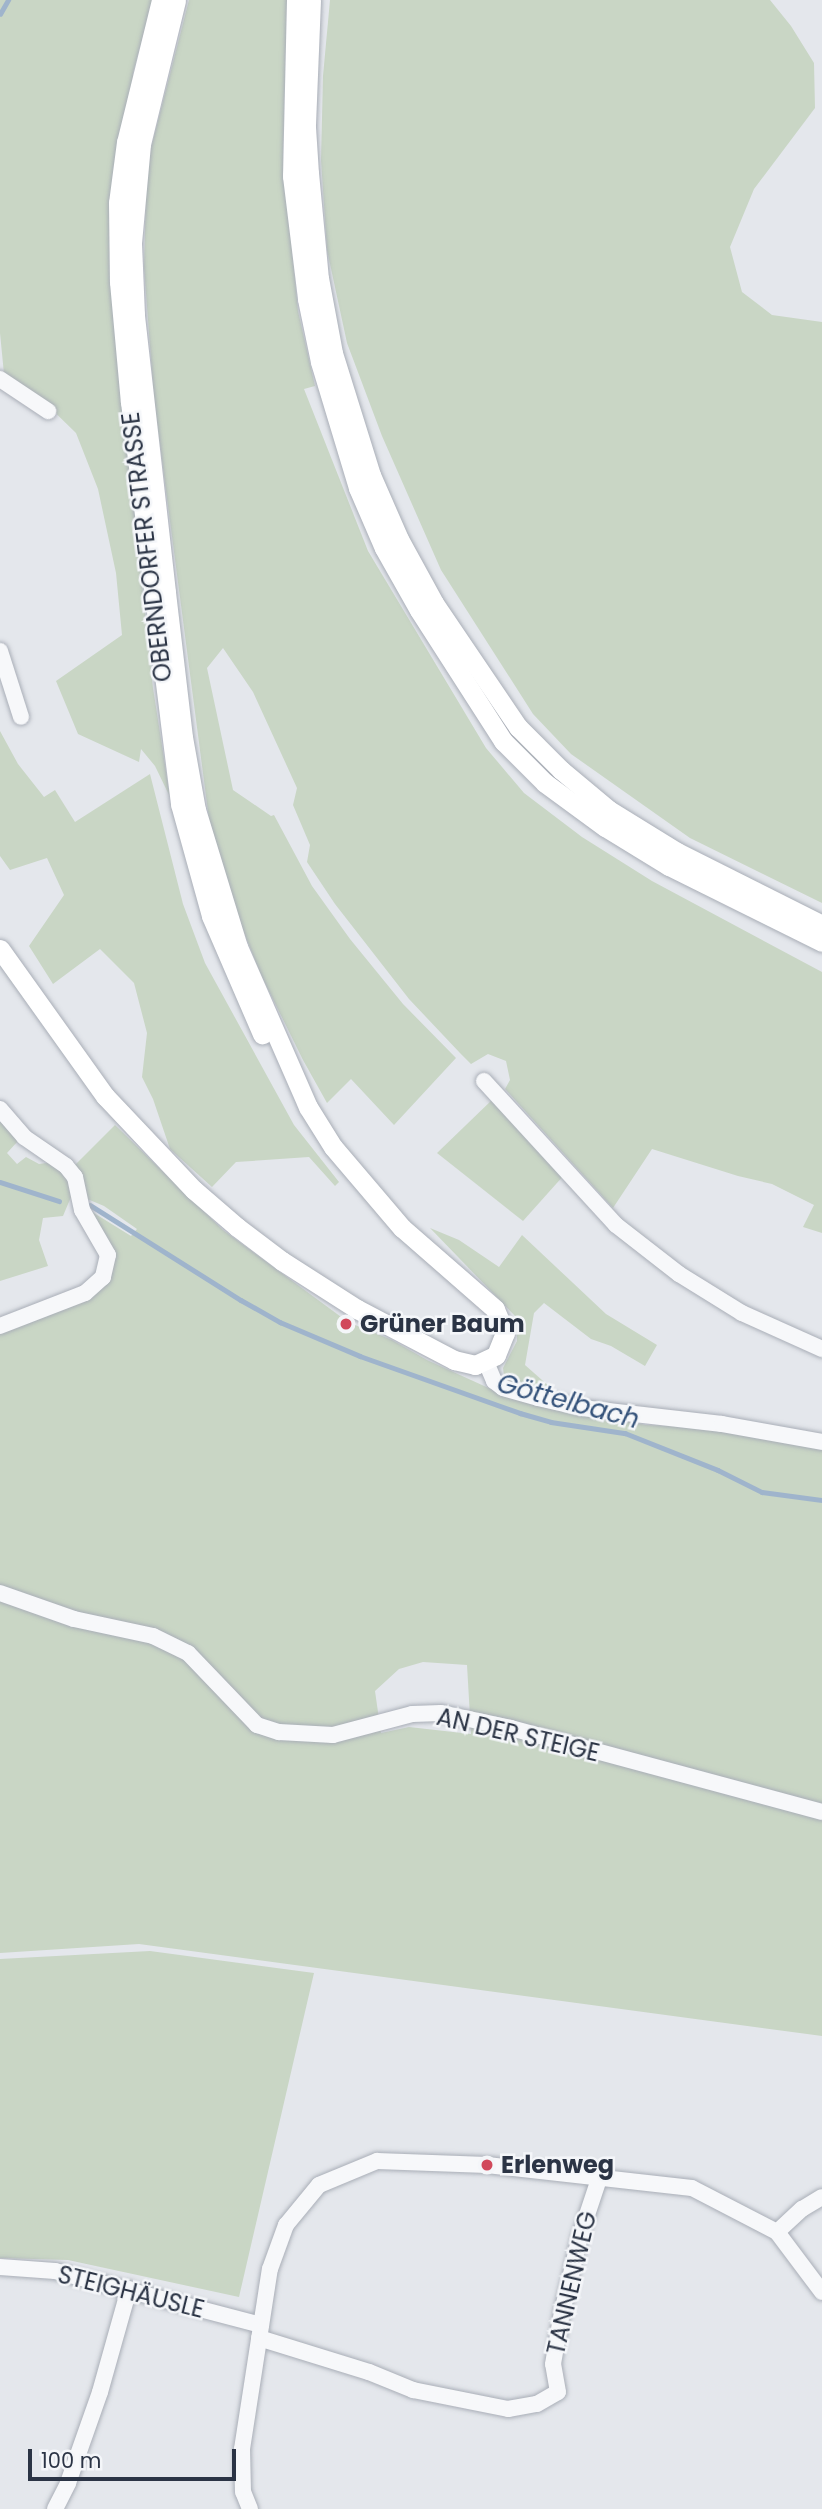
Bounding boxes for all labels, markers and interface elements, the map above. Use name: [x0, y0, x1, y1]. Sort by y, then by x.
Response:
street label: OBERNDORFER STRASSE: [116, 411, 178, 683]
place label: Grüner Baum: [360, 1310, 525, 1338]
marker: Grüner Baum: [338, 1316, 354, 1332]
water label: Göttelbach: [494, 1368, 642, 1436]
street label: AN DER STEIGE: [434, 1702, 602, 1768]
place label: Erlenweg: [501, 2151, 614, 2179]
marker: Erlenweg: [479, 2157, 495, 2173]
street label: TANNENWEG: [541, 2208, 603, 2358]
street label: STEIGHÄUSLE: [55, 2260, 207, 2324]
scale bar: [32, 2436, 240, 2480]
text: 100 m: [41, 2446, 101, 2475]

